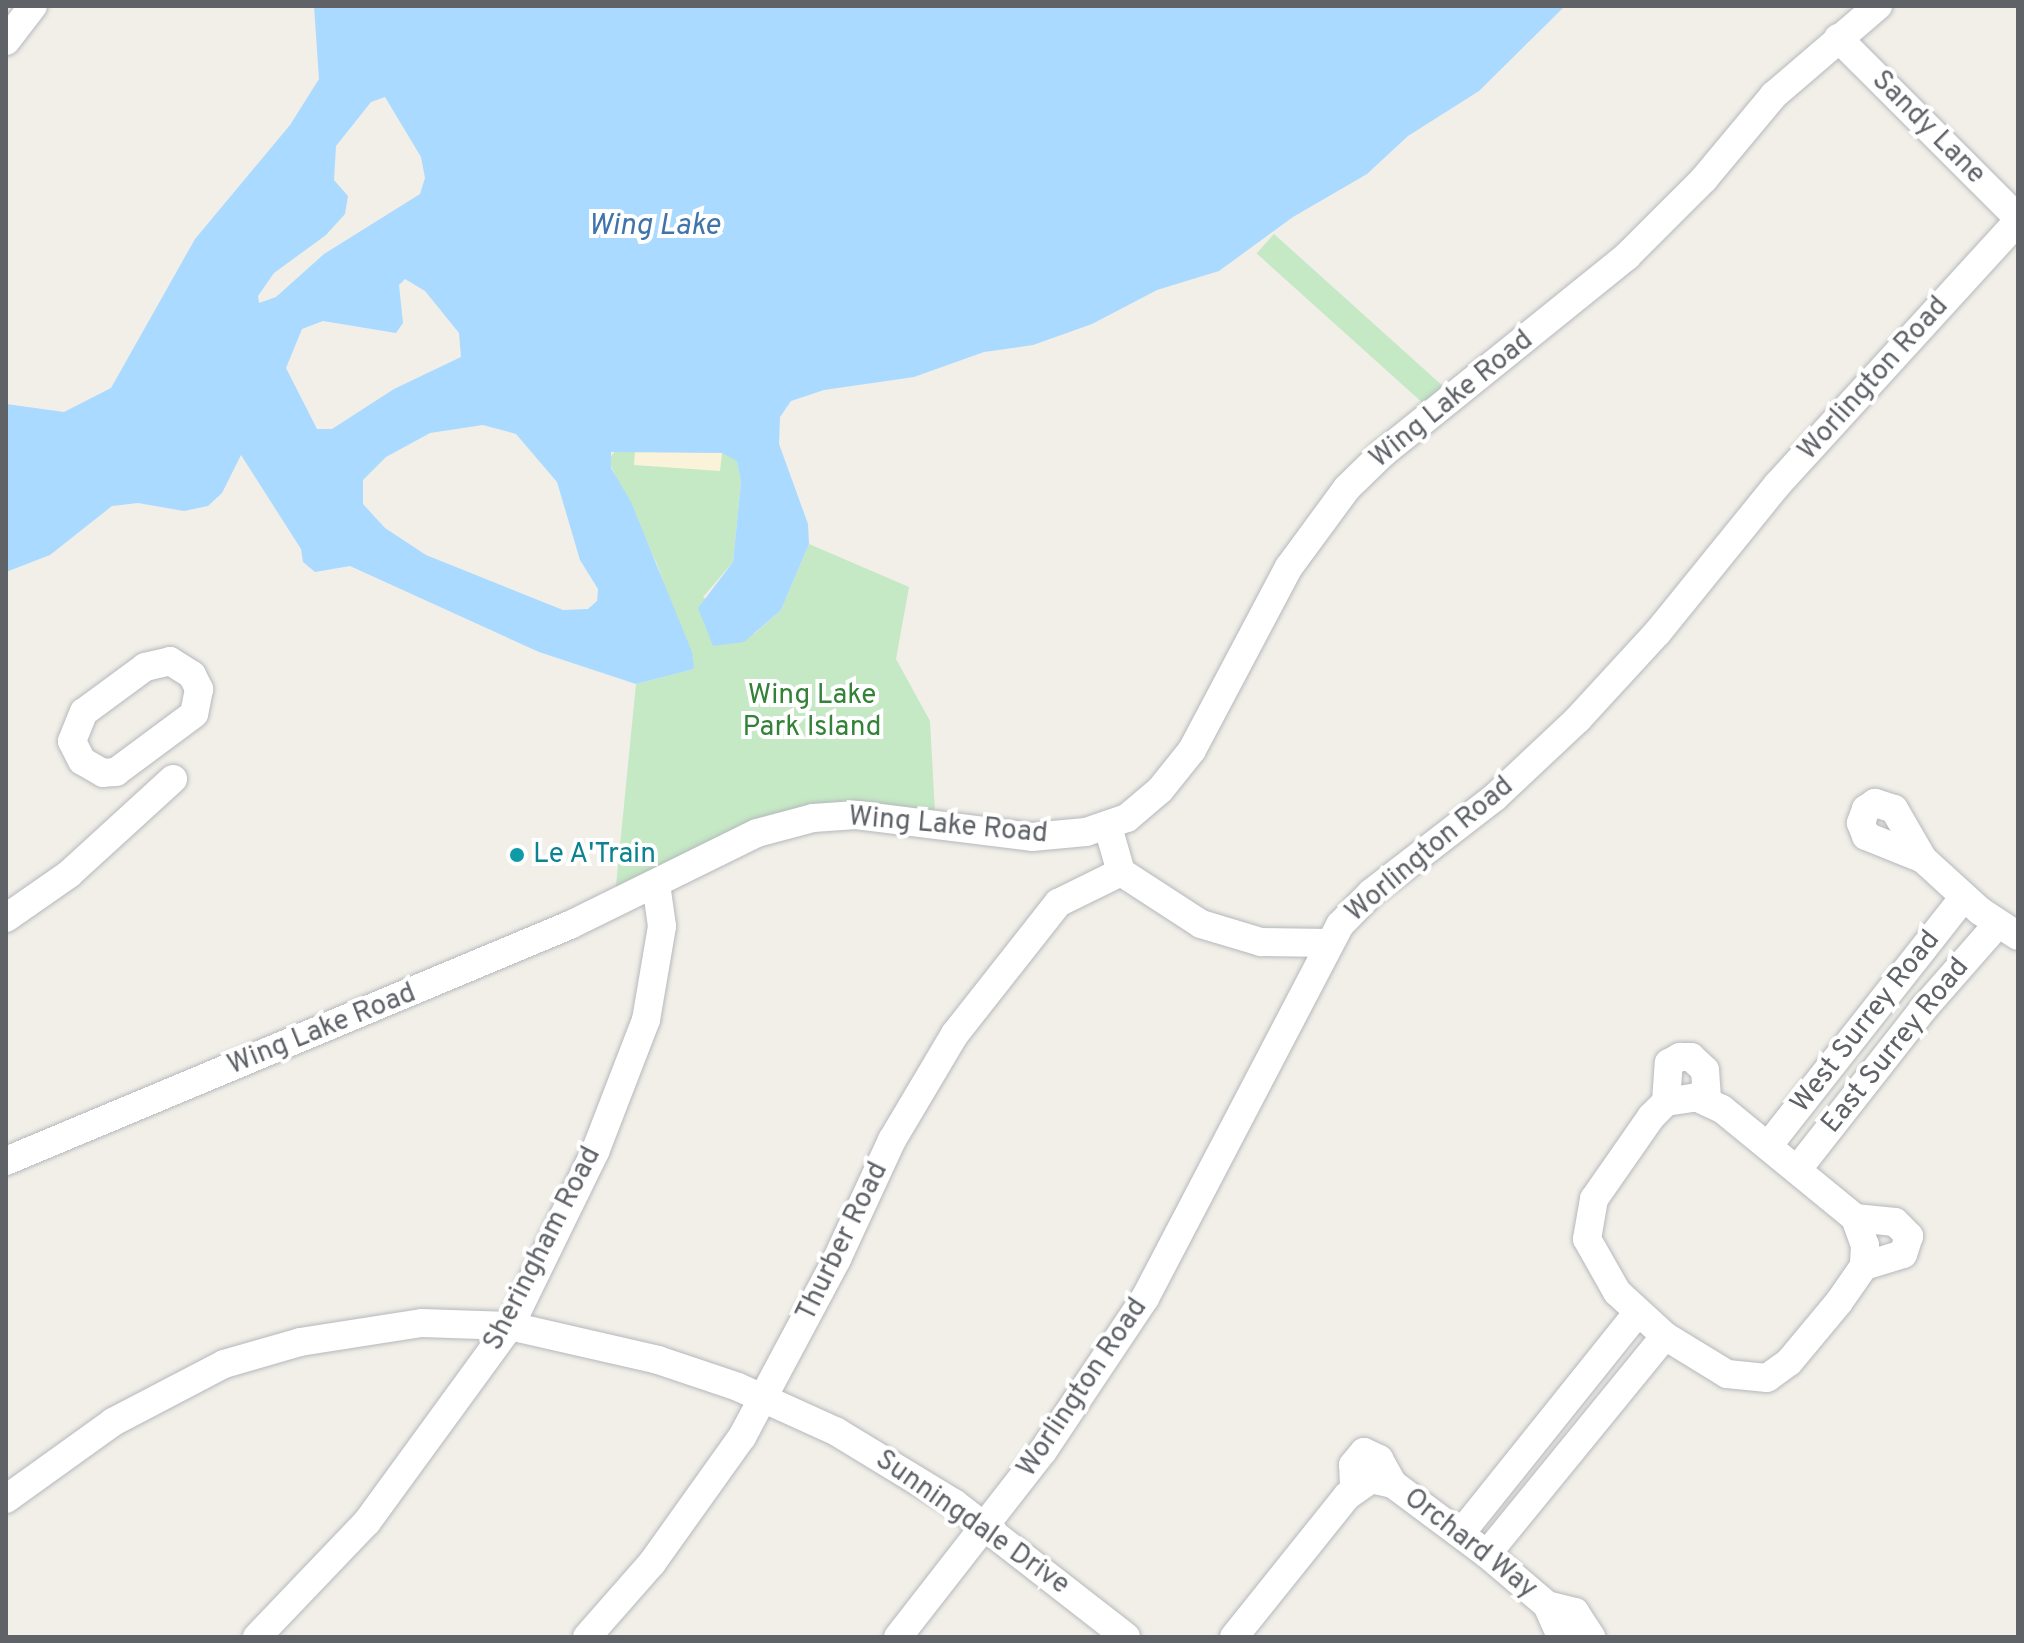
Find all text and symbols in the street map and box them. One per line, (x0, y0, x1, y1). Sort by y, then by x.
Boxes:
street label: Sandy Lane (1864, 64, 1992, 192)
water label: Wing Lake (588, 209, 720, 245)
street label: Worlington Road (1792, 290, 1956, 468)
street label: Wing Lake Road (1364, 324, 1540, 476)
park label: Wing Lake Park Island (742, 679, 882, 745)
street label: Worlington Road (1339, 770, 1521, 930)
street label: Wing Lake Road (847, 801, 1049, 851)
place label: Le A'Train (533, 838, 657, 872)
marker: Le A'Train (508, 846, 526, 864)
street label: West Surrey Road (1784, 924, 1948, 1120)
street label: East Surrey Road (1815, 952, 1977, 1140)
street label: Wing Lake Road (223, 977, 421, 1083)
street label: Sheringham Road (477, 1141, 609, 1357)
street label: Thurber Road (790, 1157, 896, 1327)
street label: Worlington Road (1011, 1292, 1155, 1484)
street label: Sunningdale Drive (868, 1443, 1076, 1603)
street label: Orchard Way (1396, 1481, 1544, 1607)

